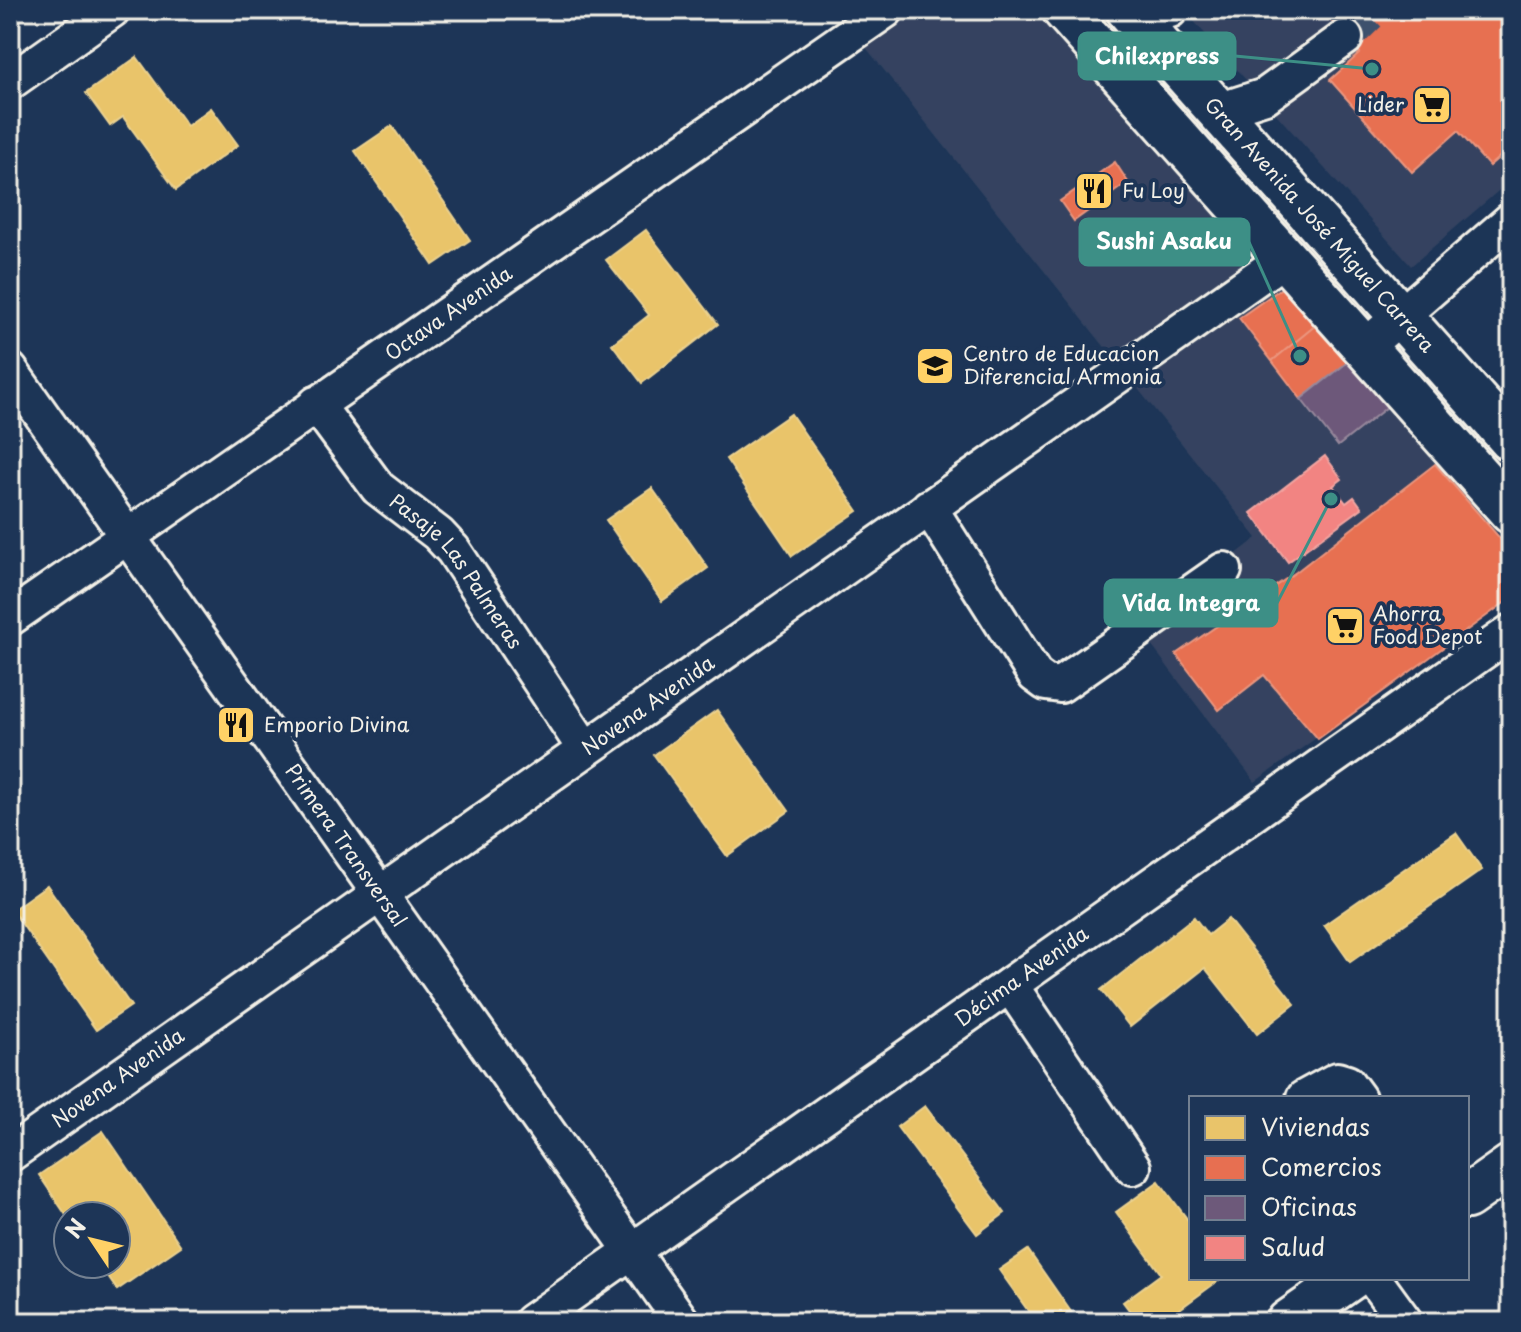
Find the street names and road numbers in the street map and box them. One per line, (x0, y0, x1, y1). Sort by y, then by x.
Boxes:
street label: Gran Avenida José Miguel Carrera (1198, 90, 1443, 359)
street label: Octava Avenida (378, 258, 518, 367)
street label: Pasaje Las Palmeras (383, 486, 531, 655)
street label: Novena Avenida (575, 647, 720, 762)
street label: Primera Transversal (278, 757, 415, 933)
street label: Décima Avenida (948, 918, 1094, 1033)
street label: Novena Avenida (45, 1020, 190, 1134)

